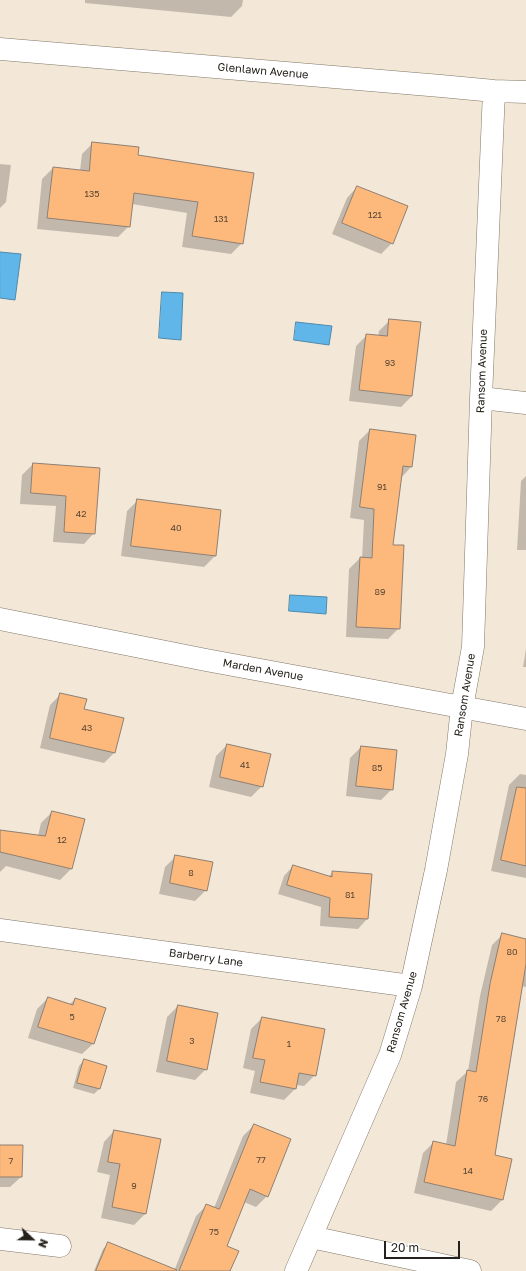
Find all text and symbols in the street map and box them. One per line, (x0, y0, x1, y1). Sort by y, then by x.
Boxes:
street label: Glenlawn Avenue (217, 60, 309, 82)
house number: 135 (85, 189, 99, 199)
house number: 121 (368, 210, 382, 220)
house number: 131 (214, 214, 228, 224)
street label: Ransom Avenue (474, 329, 490, 413)
house number: 93 (385, 358, 395, 368)
house number: 91 (377, 482, 387, 492)
house number: 42 (76, 509, 86, 519)
house number: 40 (170, 523, 182, 533)
house number: 89 (375, 587, 385, 597)
street label: Ransom Avenue (452, 652, 478, 738)
street label: Marden Avenue (222, 656, 304, 684)
house number: 43 (82, 723, 92, 733)
house number: 41 (240, 760, 250, 770)
house number: 85 (372, 763, 382, 773)
house number: 12 (57, 835, 67, 845)
house number: 8 (188, 868, 194, 878)
house number: 81 (345, 890, 355, 900)
street label: Barberry Lane (168, 946, 244, 970)
house number: 80 (506, 947, 518, 957)
street label: Ransom Avenue (384, 970, 420, 1054)
house number: 5 (69, 1012, 75, 1022)
house number: 78 (496, 1014, 506, 1024)
house number: 3 (189, 1036, 195, 1046)
house number: 1 (287, 1039, 291, 1049)
house number: 76 (478, 1094, 488, 1104)
house number: 77 (256, 1155, 266, 1165)
house number: 7 (9, 1156, 13, 1166)
house number: 14 (463, 1166, 473, 1176)
house number: 9 (131, 1181, 137, 1191)
north arrow (12, 1219, 52, 1259)
house number: 75 (209, 1227, 219, 1237)
scale bar (386, 1233, 462, 1259)
text: N (36, 1237, 51, 1250)
text: 20 m (391, 1240, 419, 1255)

